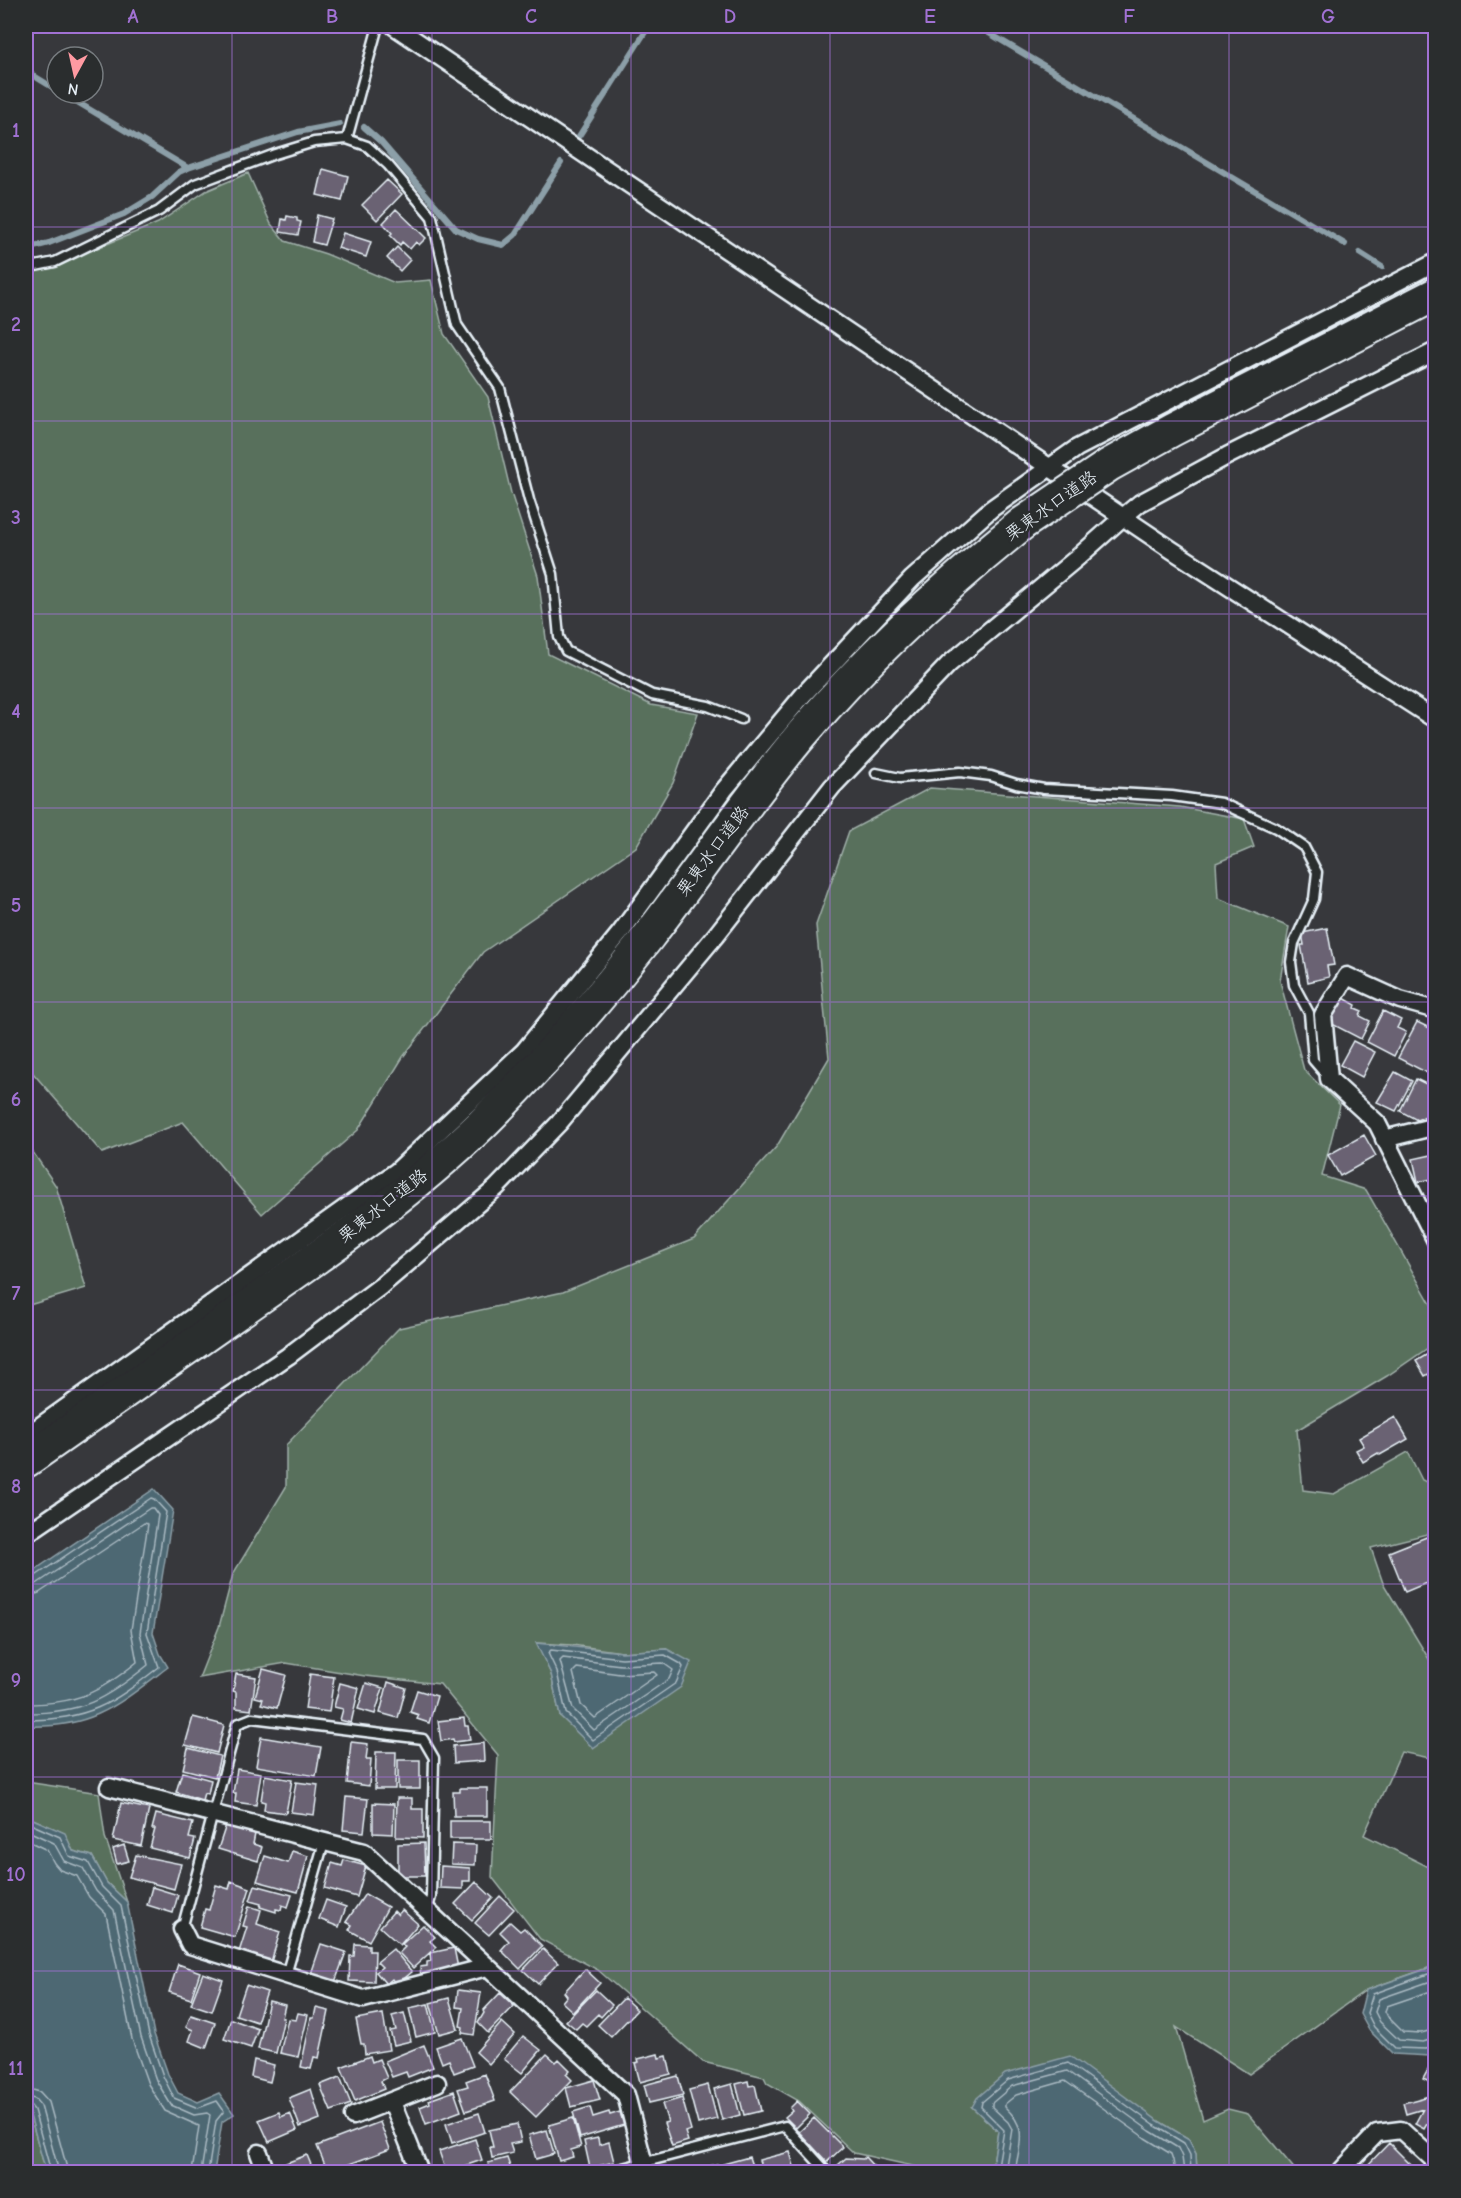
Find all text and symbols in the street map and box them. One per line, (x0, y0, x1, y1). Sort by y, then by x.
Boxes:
text: A (127, 5, 139, 28)
text: B (326, 5, 338, 28)
text: C (525, 5, 537, 28)
text: D (724, 5, 736, 28)
text: E (924, 5, 936, 28)
text: F (1123, 5, 1135, 28)
text: G (1321, 5, 1335, 28)
north arrow (45, 45, 105, 105)
text: N (67, 79, 79, 99)
text: 1 (12, 119, 20, 142)
text: 2 (11, 313, 21, 336)
street label: 栗東水口道路 (1001, 466, 1101, 546)
text: 3 (11, 506, 21, 529)
text: 4 (11, 700, 21, 723)
street label: 栗東水口道路 (672, 802, 754, 900)
text: 5 (11, 894, 21, 917)
text: 6 (11, 1088, 21, 1111)
street label: 栗東水口道路 (334, 1164, 432, 1248)
text: 7 (12, 1282, 21, 1305)
text: 8 (11, 1475, 21, 1498)
text: 9 (11, 1669, 21, 1692)
text: 10 (6, 1863, 26, 1886)
text: 11 (8, 2057, 24, 2080)

